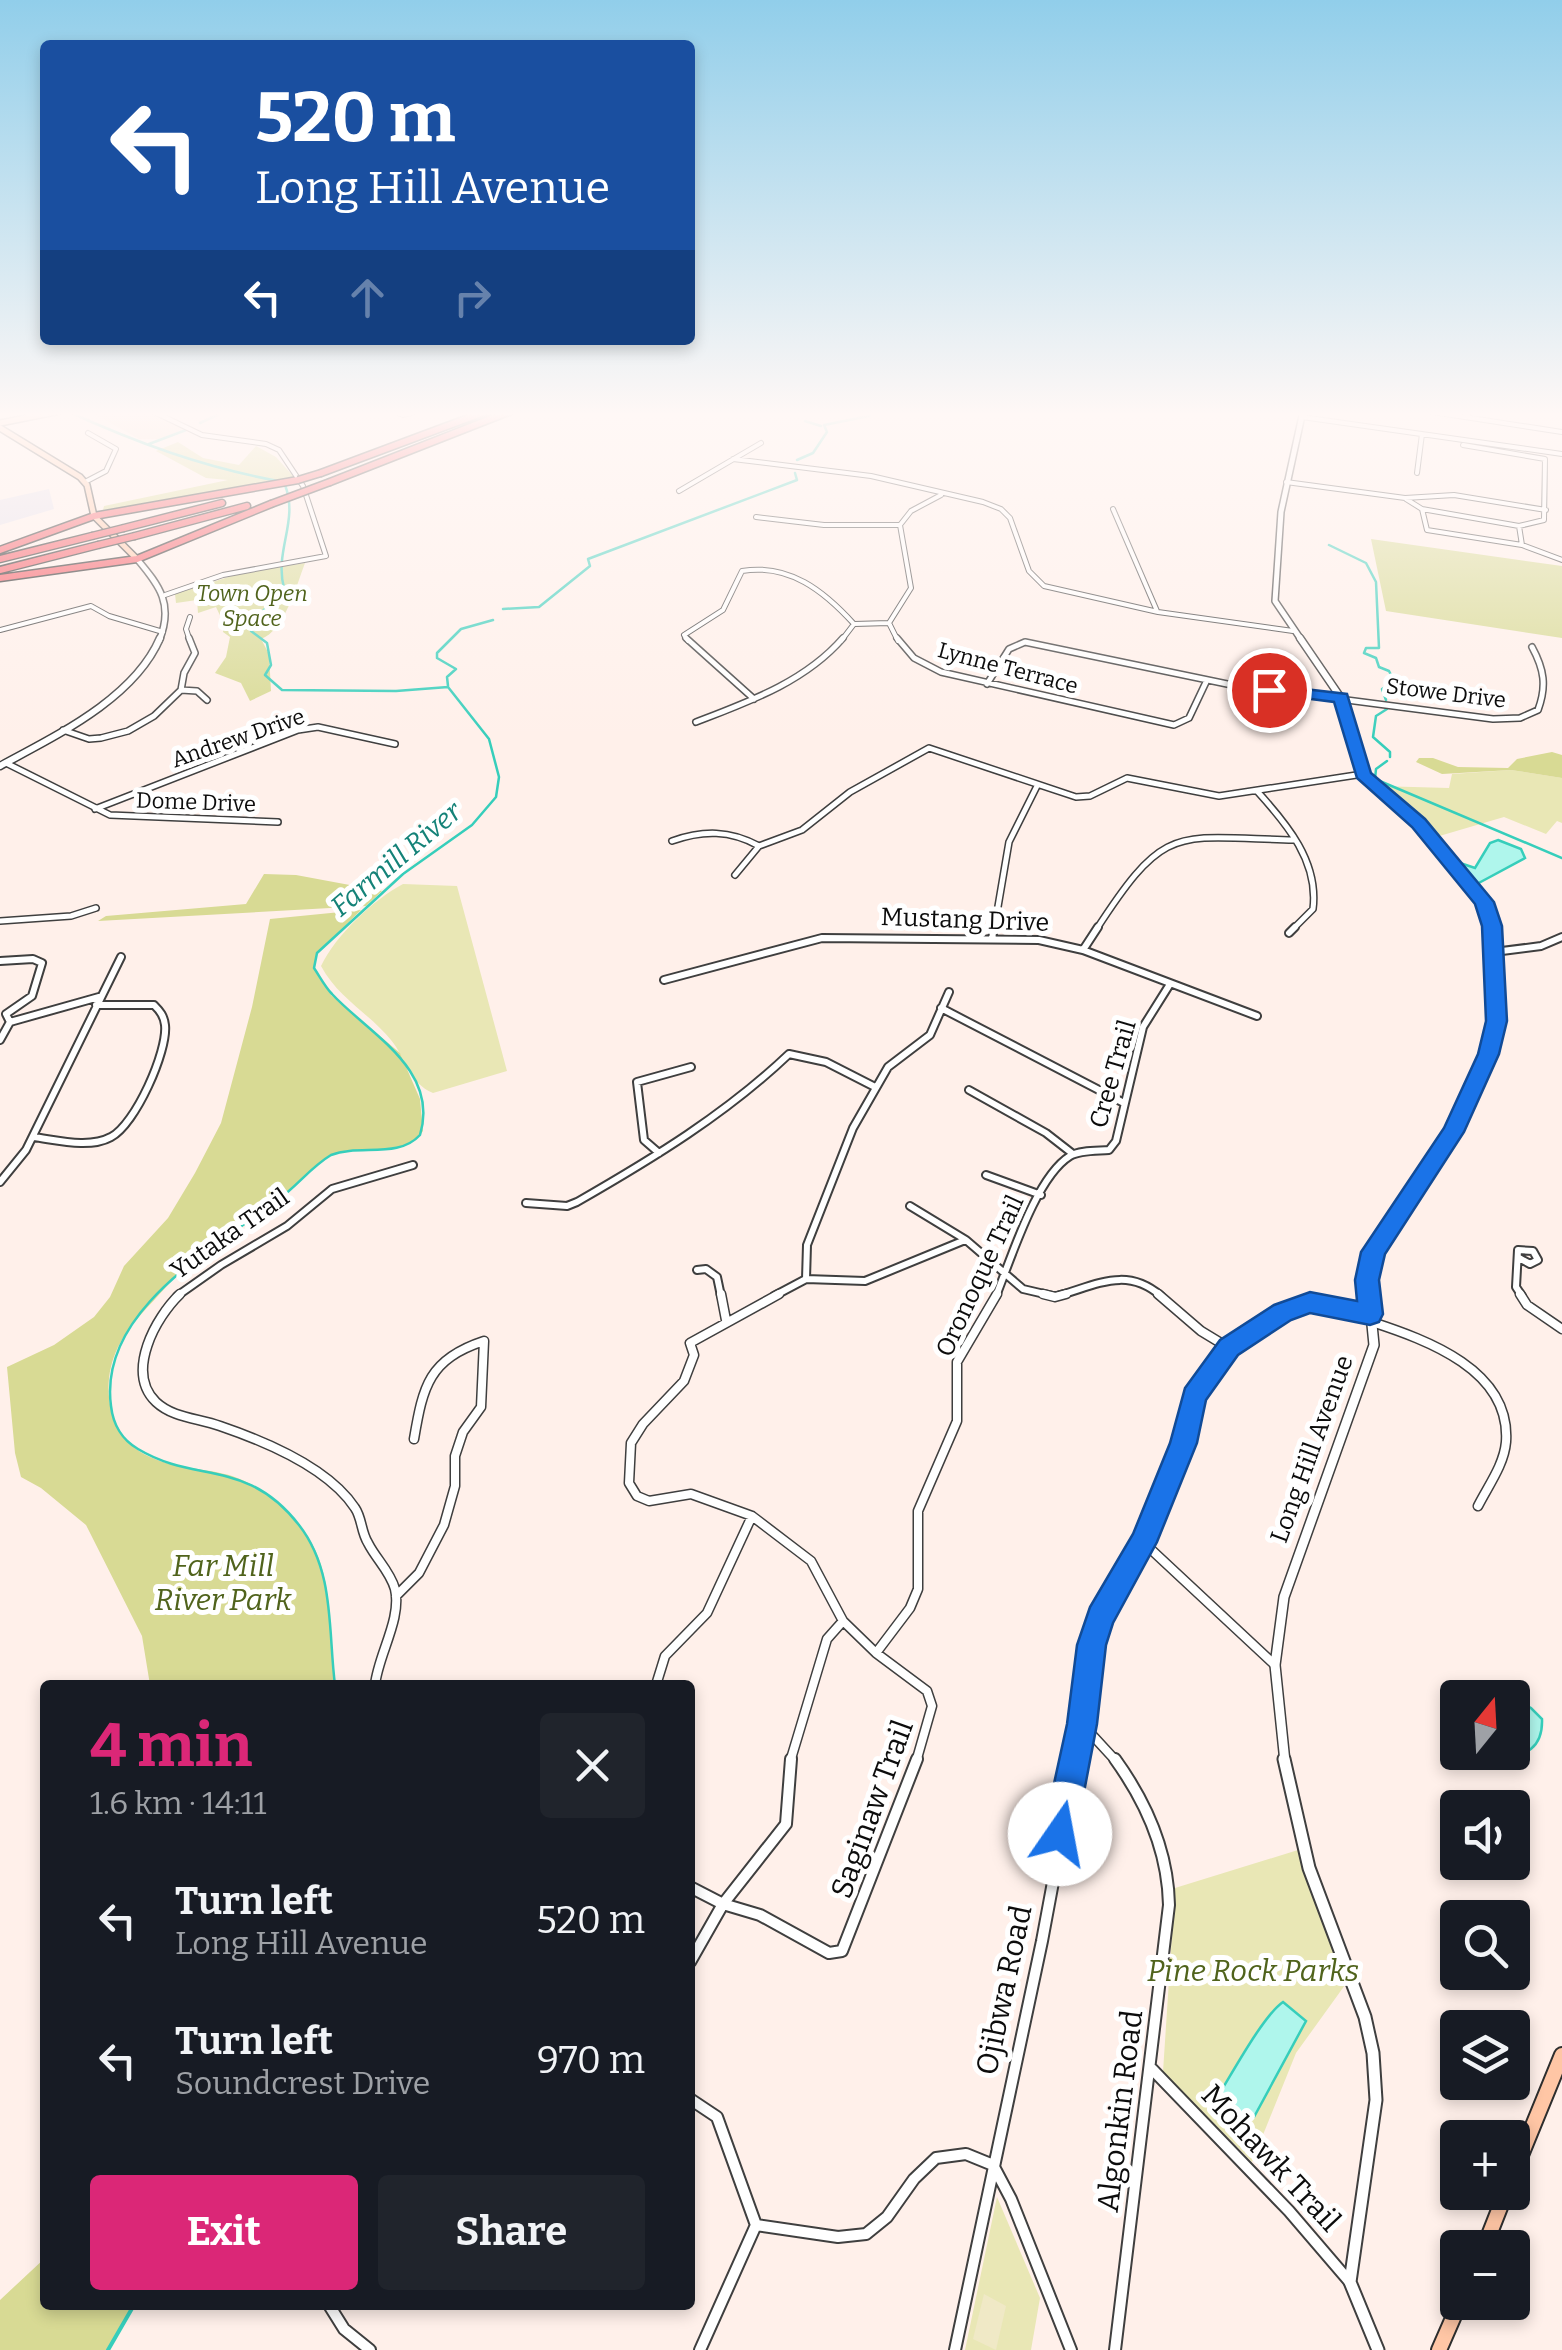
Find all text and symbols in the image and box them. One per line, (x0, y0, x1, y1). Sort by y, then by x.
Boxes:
text: 520 m (255, 76, 456, 160)
icon: left (90, 80, 220, 210)
text: Long Hill Avenue (255, 161, 610, 215)
icon: left (235, 270, 290, 325)
icon: ahead (340, 270, 395, 325)
icon: right (445, 270, 500, 325)
park label: Town Open Space (196, 580, 308, 632)
street label: Lynne Terrace (935, 636, 1081, 700)
pin (1227, 648, 1312, 733)
icon: arrive (1242, 663, 1297, 718)
street label: Stowe Drive (1384, 672, 1508, 714)
street label: Andrew Drive (168, 703, 308, 773)
street label: Dome Drive (136, 786, 256, 818)
water label: Farmill River (324, 794, 469, 923)
street label: Mustang Drive (880, 902, 1050, 938)
street label: Cree Trail (1083, 1017, 1143, 1131)
street label: Yutaka Trail (165, 1182, 295, 1286)
street label: Oronoque Trail (930, 1191, 1030, 1361)
street label: Long Hill Avenue (1264, 1351, 1360, 1547)
park label: Far Mill River Park (154, 1548, 292, 1618)
north arrow (1440, 1680, 1530, 1770)
map controls (1440, 1680, 1530, 2320)
text: 4 min (90, 1710, 252, 1782)
button: close (540, 1713, 645, 1818)
street label: Saginaw Trail (823, 1715, 921, 1903)
position arrow (1008, 1782, 1112, 1886)
text: 1.6 km · 14:11 (90, 1784, 266, 1822)
button: sound (1440, 1790, 1530, 1880)
text: Turn left (175, 1878, 333, 1924)
icon: left (90, 1893, 145, 1948)
text: 520 m (536, 1897, 645, 1943)
button: search (1440, 1900, 1530, 1990)
street label: Ojibwa Road (968, 1902, 1040, 2078)
text: Long Hill Avenue (175, 1924, 428, 1962)
park label: Pine Rock Parks (1147, 1953, 1359, 1989)
street label: Algonkin Road (1090, 2008, 1150, 2214)
button: layers (1440, 2010, 1530, 2100)
text: Turn left (175, 2018, 333, 2064)
icon: left (90, 2033, 145, 2088)
text: 970 m (537, 2037, 645, 2083)
text: Soundcrest Drive (175, 2064, 430, 2102)
street label: Mohawk Trail (1194, 2077, 1348, 2239)
button: + (1440, 2120, 1530, 2210)
button: Exit (90, 2175, 358, 2290)
button: Share (378, 2175, 645, 2290)
button: − (1440, 2230, 1530, 2320)

